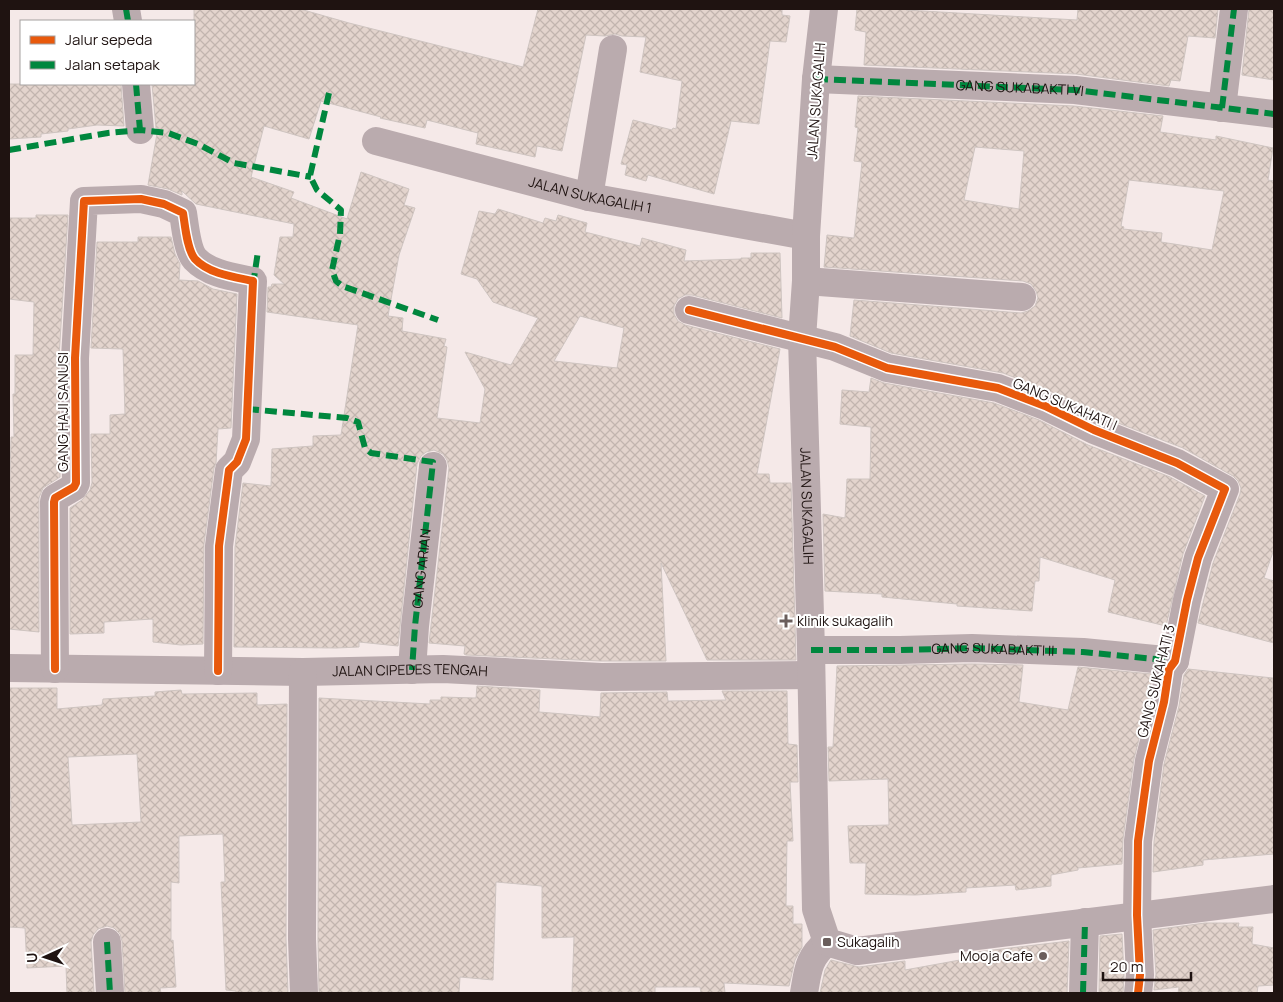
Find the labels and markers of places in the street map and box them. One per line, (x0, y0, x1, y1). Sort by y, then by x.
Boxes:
place label: klinik sukagalih (797, 611, 893, 630)
marker: klinik sukagalih (779, 614, 793, 628)
place label: Sukagalih (837, 932, 900, 951)
marker: Sukagalih (821, 936, 833, 948)
place label: Mooja Cafe (960, 946, 1033, 965)
marker: Mooja Cafe (1037, 950, 1049, 962)

